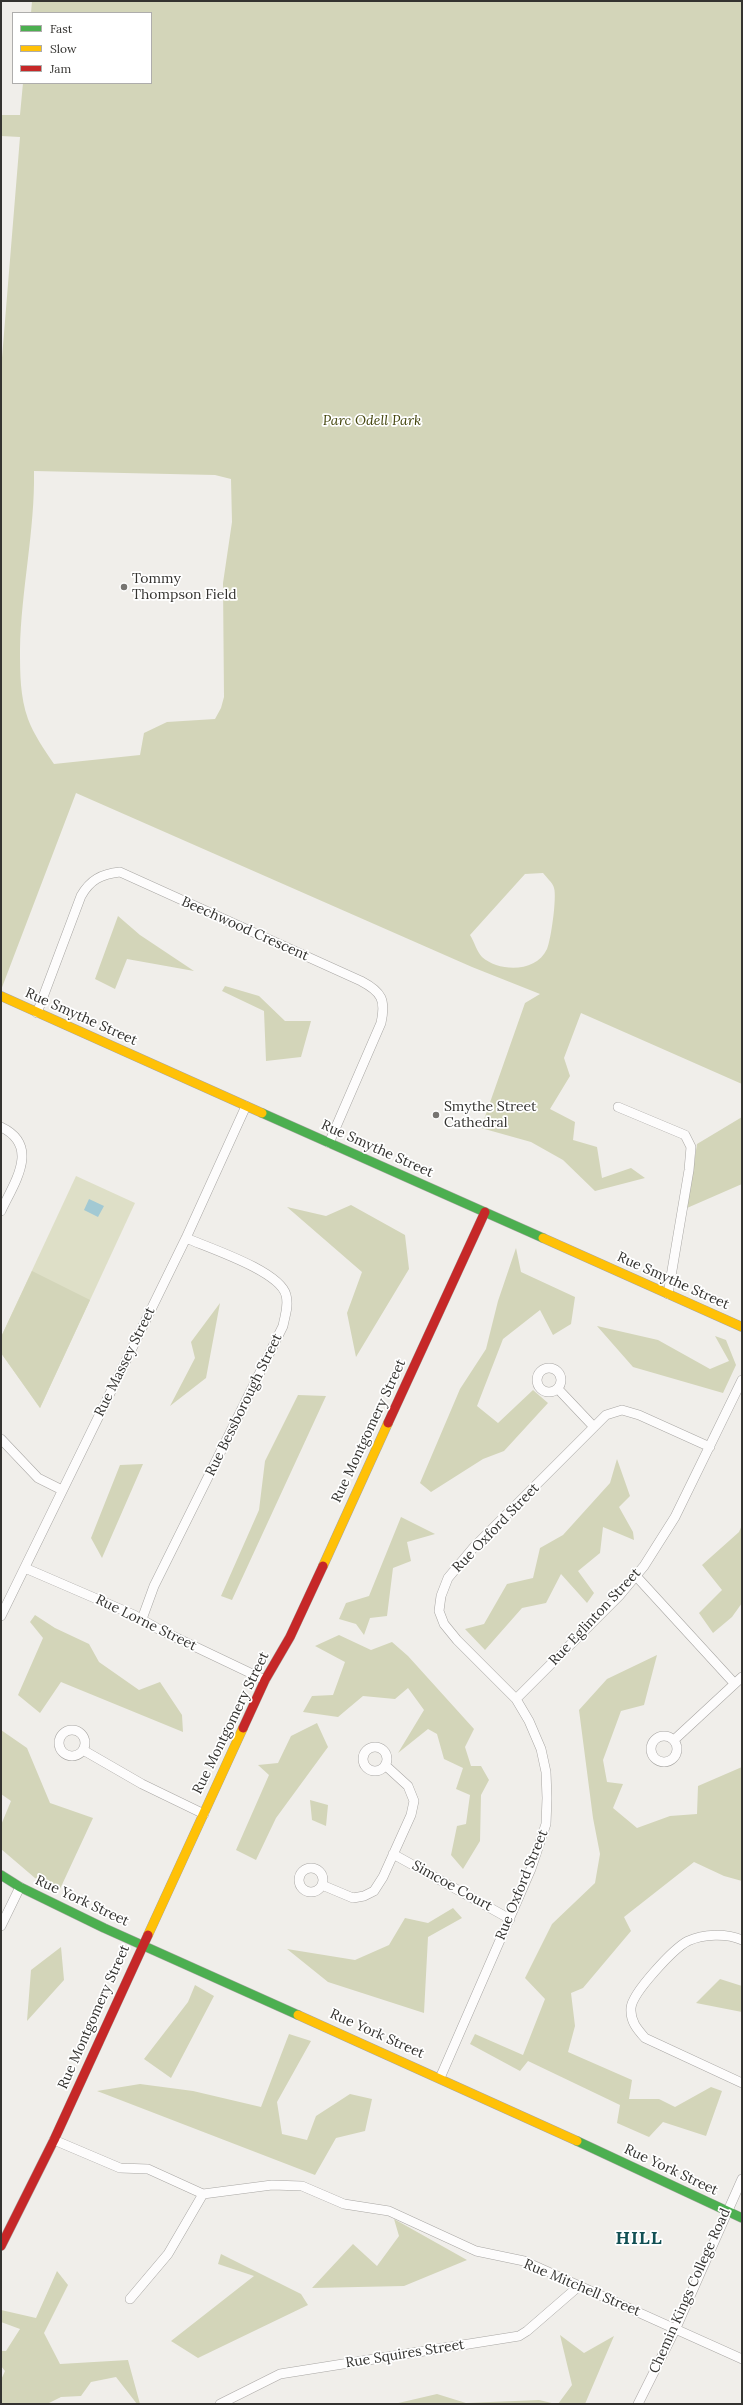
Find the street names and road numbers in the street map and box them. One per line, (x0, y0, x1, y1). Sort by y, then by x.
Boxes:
street label: Beechwood Crescent (179, 893, 311, 965)
street label: Rue Smythe Street (22, 985, 140, 1049)
street label: Rue Smythe Street (318, 1117, 436, 1181)
street label: Rue Smythe Street (614, 1249, 732, 1313)
street label: Rue Massey Street (91, 1305, 159, 1419)
street label: Rue Bessborough Street (202, 1331, 286, 1479)
street label: Rue Montgomery Street (328, 1357, 410, 1505)
street label: Rue Oxford Street (449, 1480, 543, 1576)
street label: Rue Eglinton Street (546, 1565, 644, 1669)
street label: Rue Lorne Street (93, 1591, 199, 1655)
street label: Rue Montgomery Street (189, 1649, 273, 1797)
street label: Rue Oxford Street (492, 1827, 552, 1943)
street label: Simcoe Court (409, 1857, 495, 1915)
street label: Rue York Street (32, 1872, 132, 1930)
street label: Rue Montgomery Street (55, 1942, 133, 2092)
street label: Rue York Street (327, 2006, 427, 2062)
street label: Rue York Street (621, 2141, 721, 2199)
street label: Chemin Kings College Road (646, 2206, 734, 2376)
street label: Rue Mitchell Street (521, 2256, 643, 2320)
street label: Rue Squires Street (344, 2336, 466, 2372)

